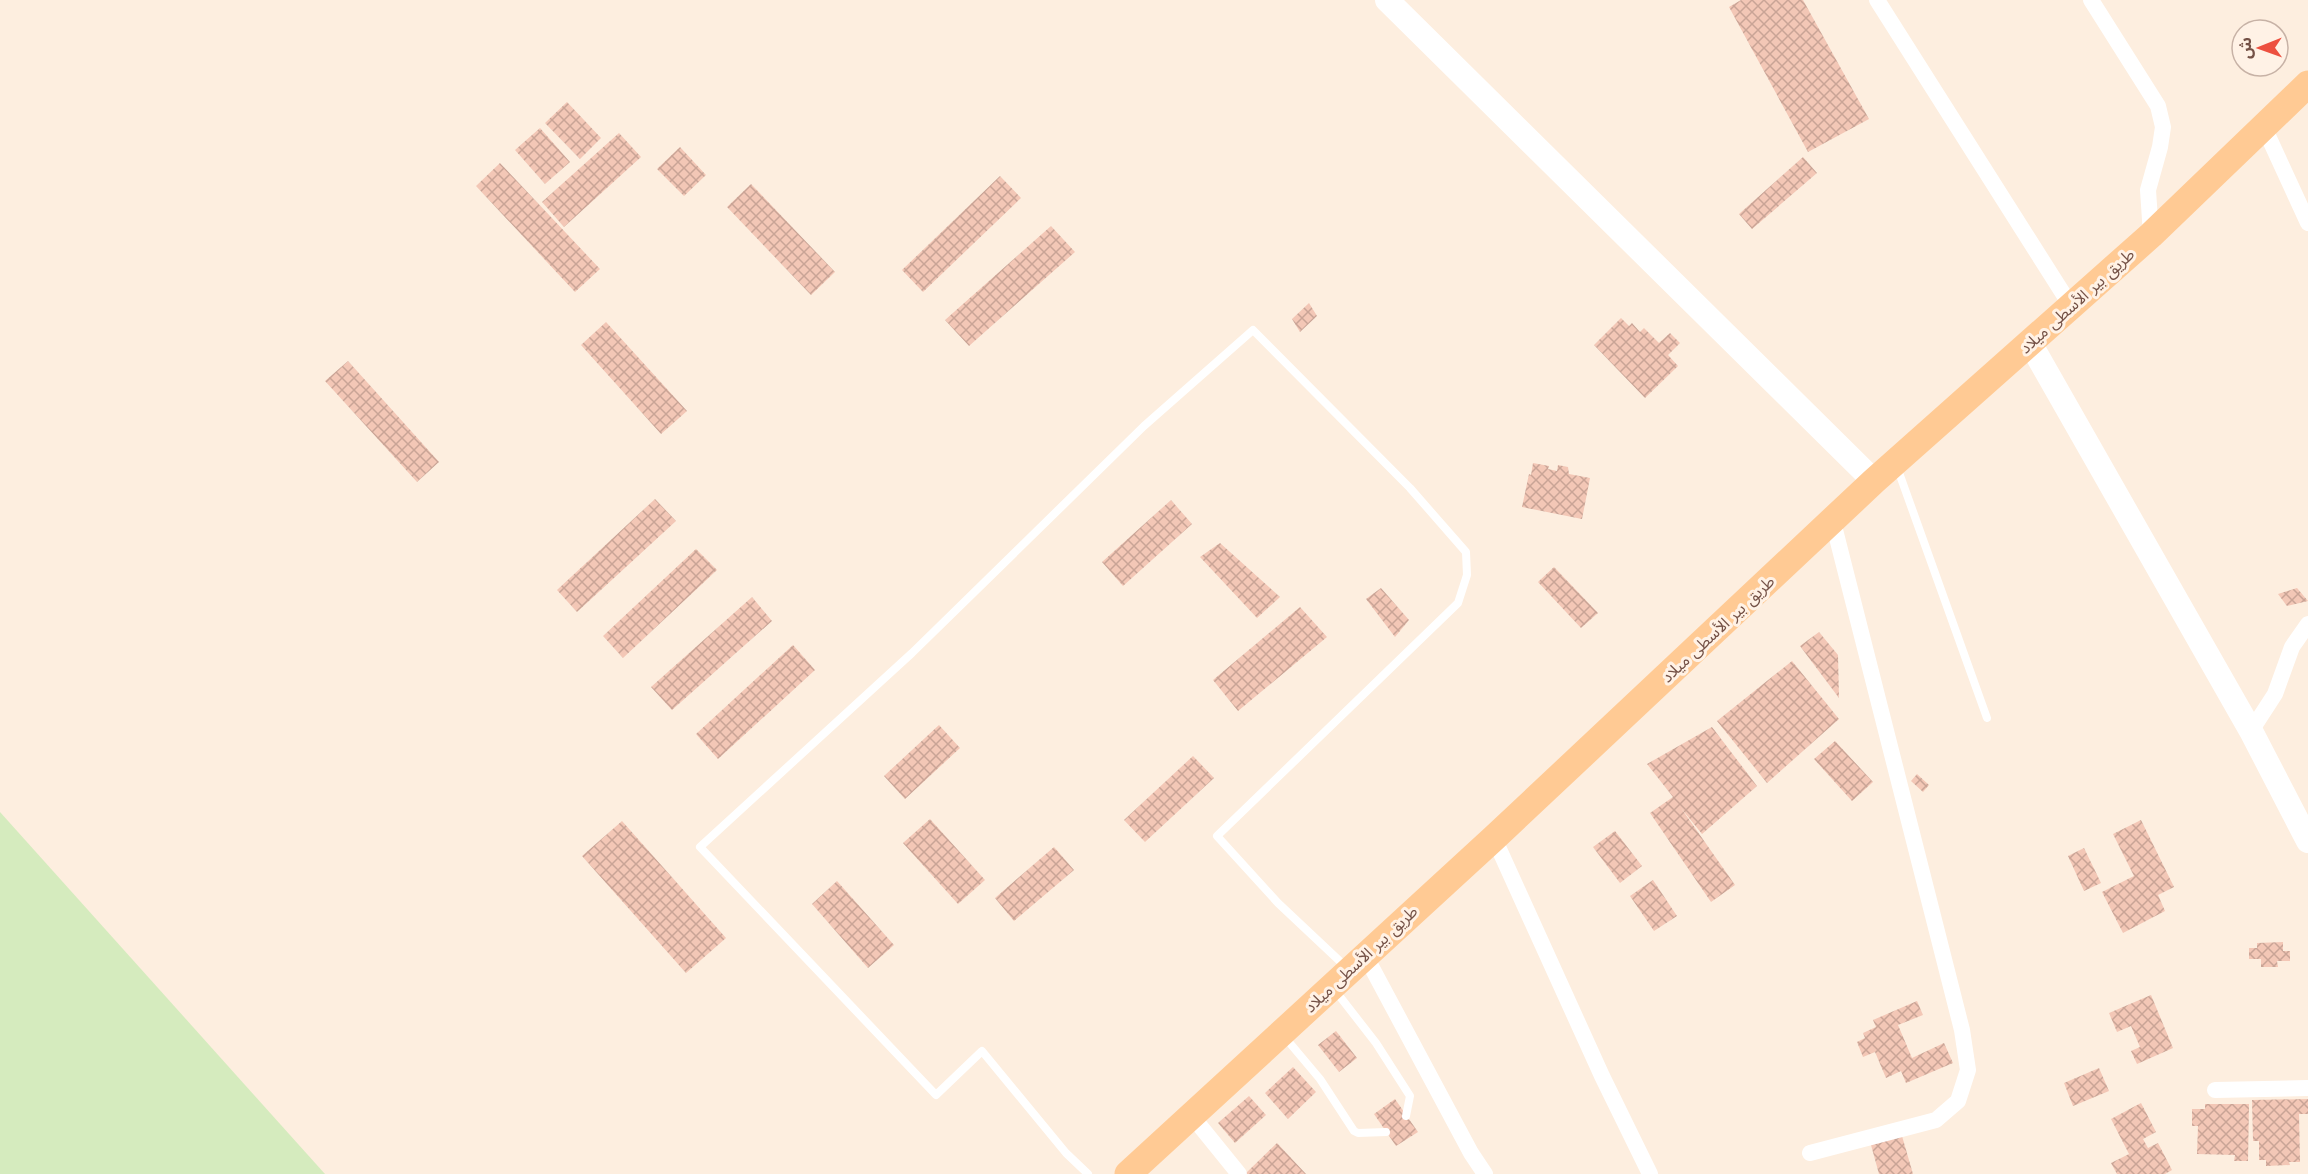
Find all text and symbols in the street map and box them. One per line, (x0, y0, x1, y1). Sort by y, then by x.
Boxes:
north arrow (2230, 18, 2290, 78)
text: ش (2236, 37, 2255, 59)
street label: طريق بير الأسطى ميلاد (2016, 244, 2139, 358)
street label: طريق بير الأسطى ميلاد (1657, 572, 1779, 687)
street label: طريق بير الأسطى ميلاد (1300, 902, 1422, 1017)

